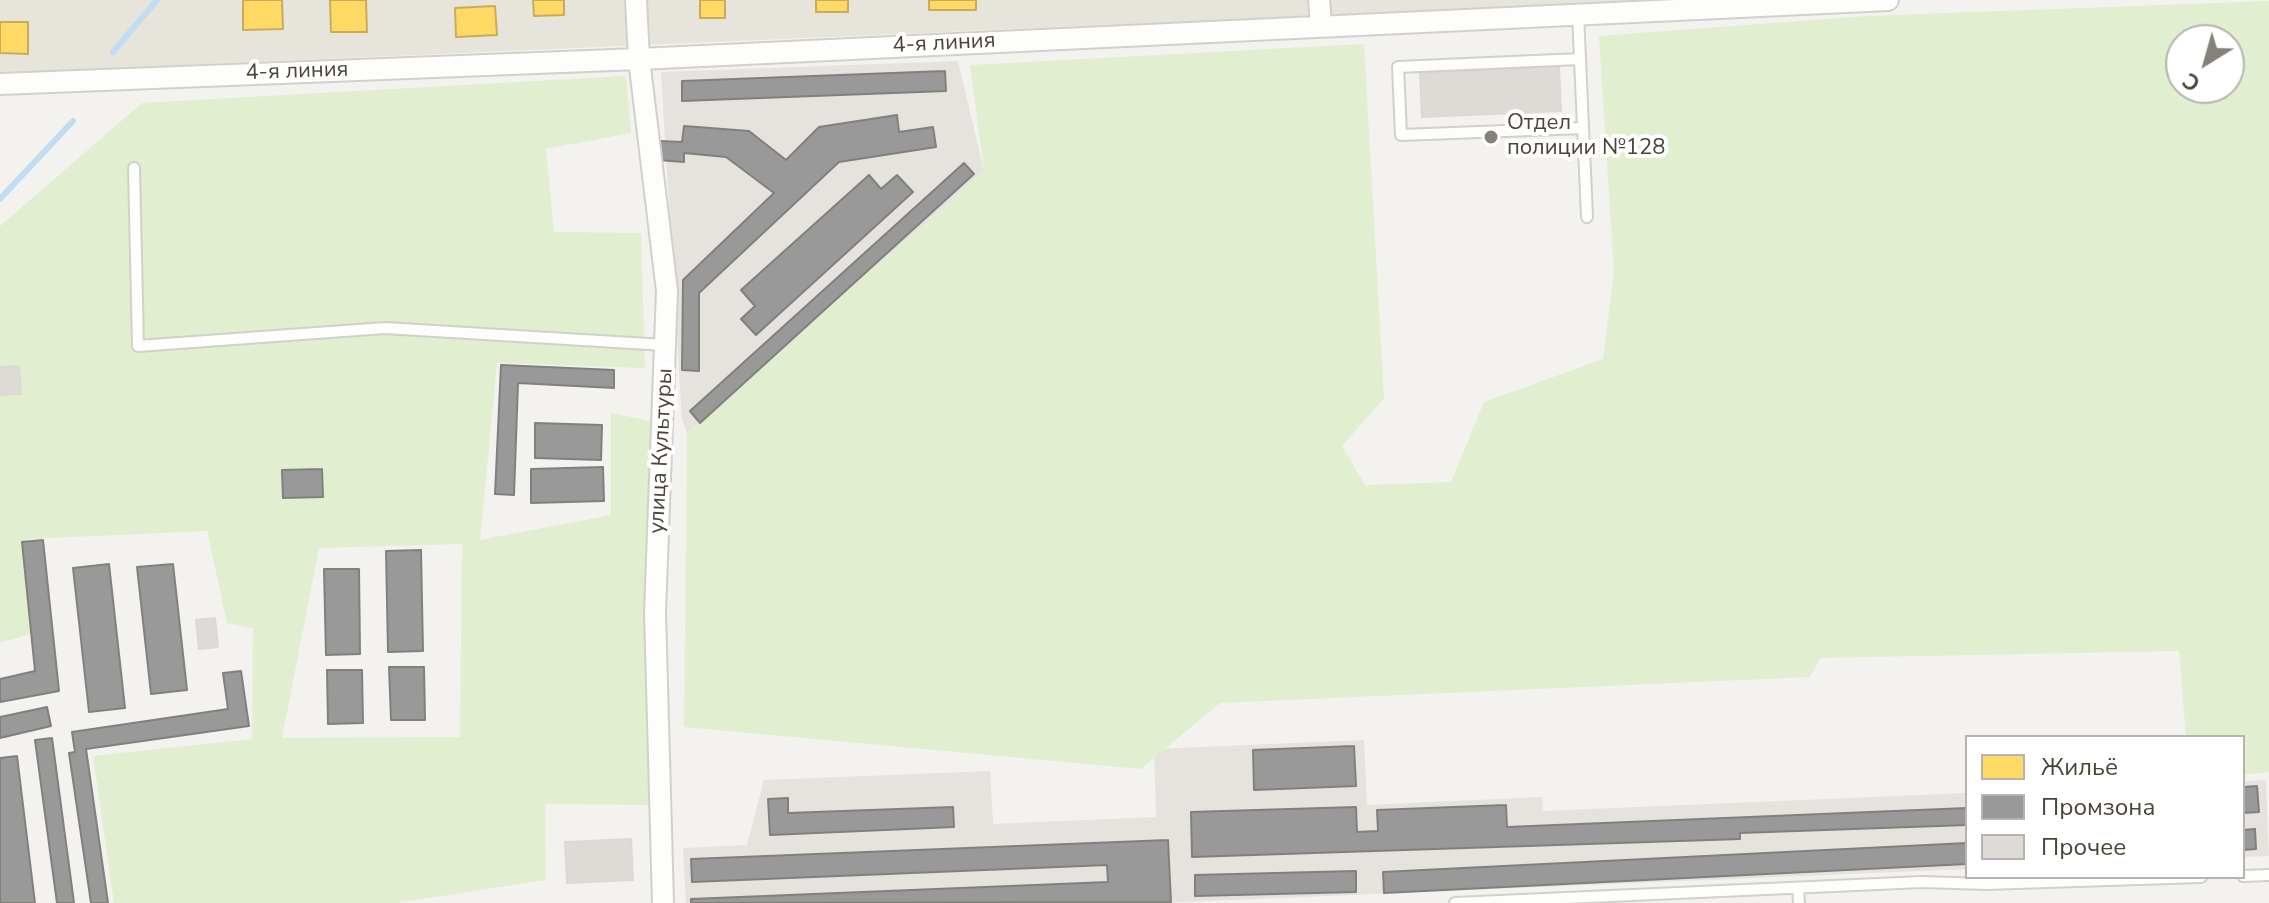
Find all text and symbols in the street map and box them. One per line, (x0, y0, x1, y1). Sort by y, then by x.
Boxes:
north arrow (2165, 24, 2245, 104)
street label: 4-я линия (892, 28, 996, 60)
street label: 4-я линия (245, 57, 349, 87)
text: С (2177, 65, 2207, 98)
place label: Отдел полиции №128 (1507, 111, 1665, 162)
marker: Отдел полиции №128 (1482, 128, 1500, 146)
street label: улица Культуры (644, 368, 680, 534)
legend (1965, 735, 2245, 879)
text: Жильё (2041, 751, 2118, 783)
text: Промзона (2041, 791, 2155, 823)
text: Прочее (2041, 831, 2126, 863)

